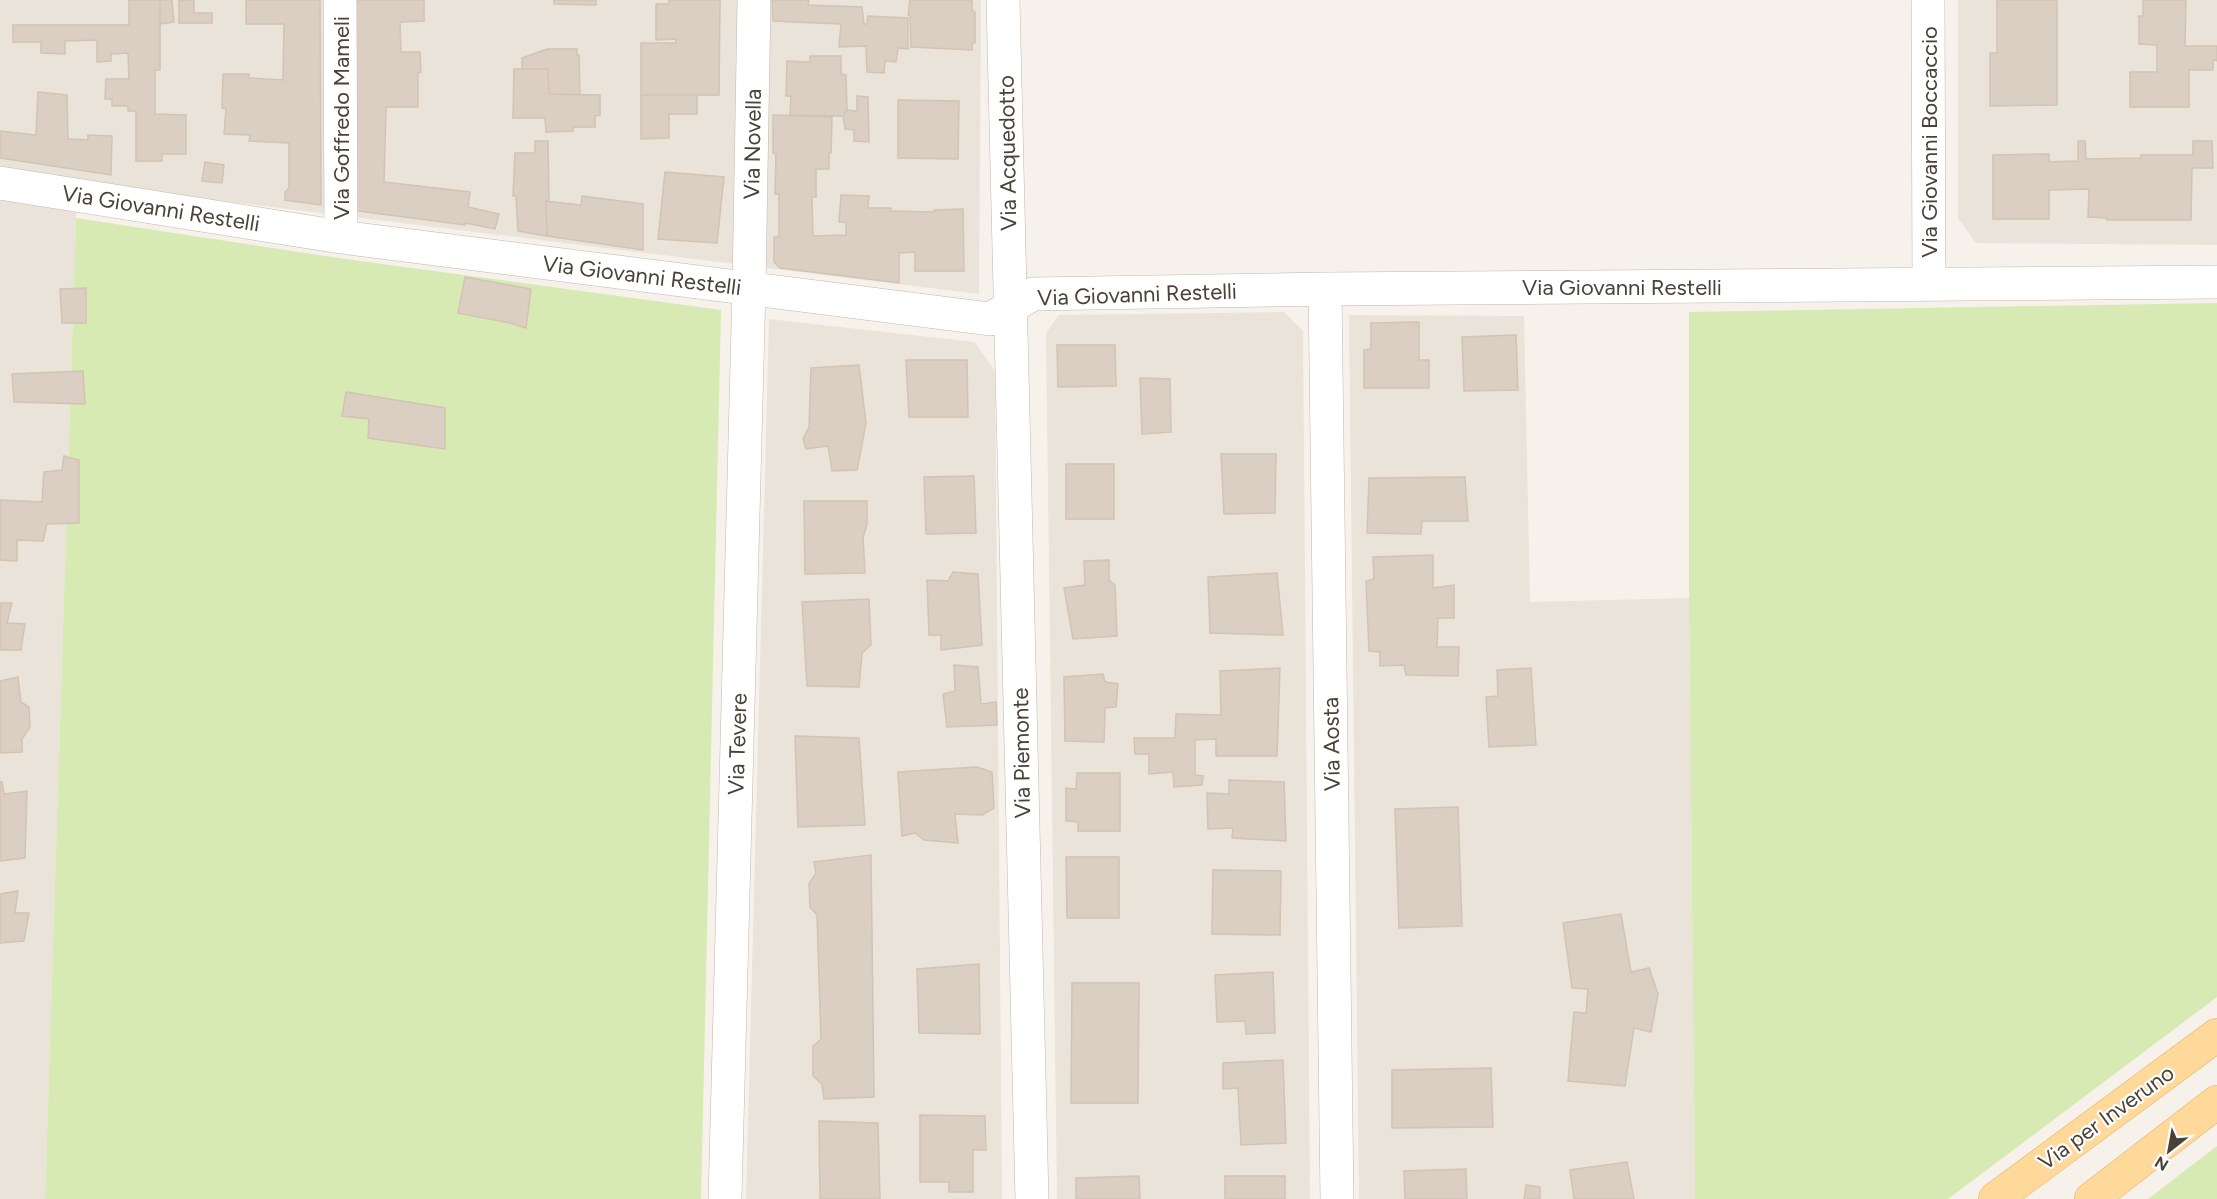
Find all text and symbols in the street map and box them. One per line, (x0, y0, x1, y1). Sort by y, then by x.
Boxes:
street label: Via Goffredo Mameli (328, 16, 355, 220)
street label: Via Giovanni Boccaccio (1916, 26, 1943, 258)
street label: Via Acquedotto (993, 75, 1022, 231)
street label: Via Novella (738, 88, 767, 200)
street label: Via Giovanni Restelli (60, 180, 262, 237)
street label: Via Giovanni Restelli (541, 250, 743, 301)
street label: Via Giovanni Restelli (1522, 274, 1722, 301)
street label: Via Giovanni Restelli (1037, 278, 1237, 311)
street label: Via Piemonte (1007, 687, 1036, 819)
street label: Via Tevere (722, 692, 753, 796)
street label: Via Aosta (1317, 697, 1346, 791)
street label: Via per Inveruno (2033, 1059, 2179, 1176)
north arrow (2139, 1121, 2199, 1181)
text: N (2151, 1152, 2172, 1175)

